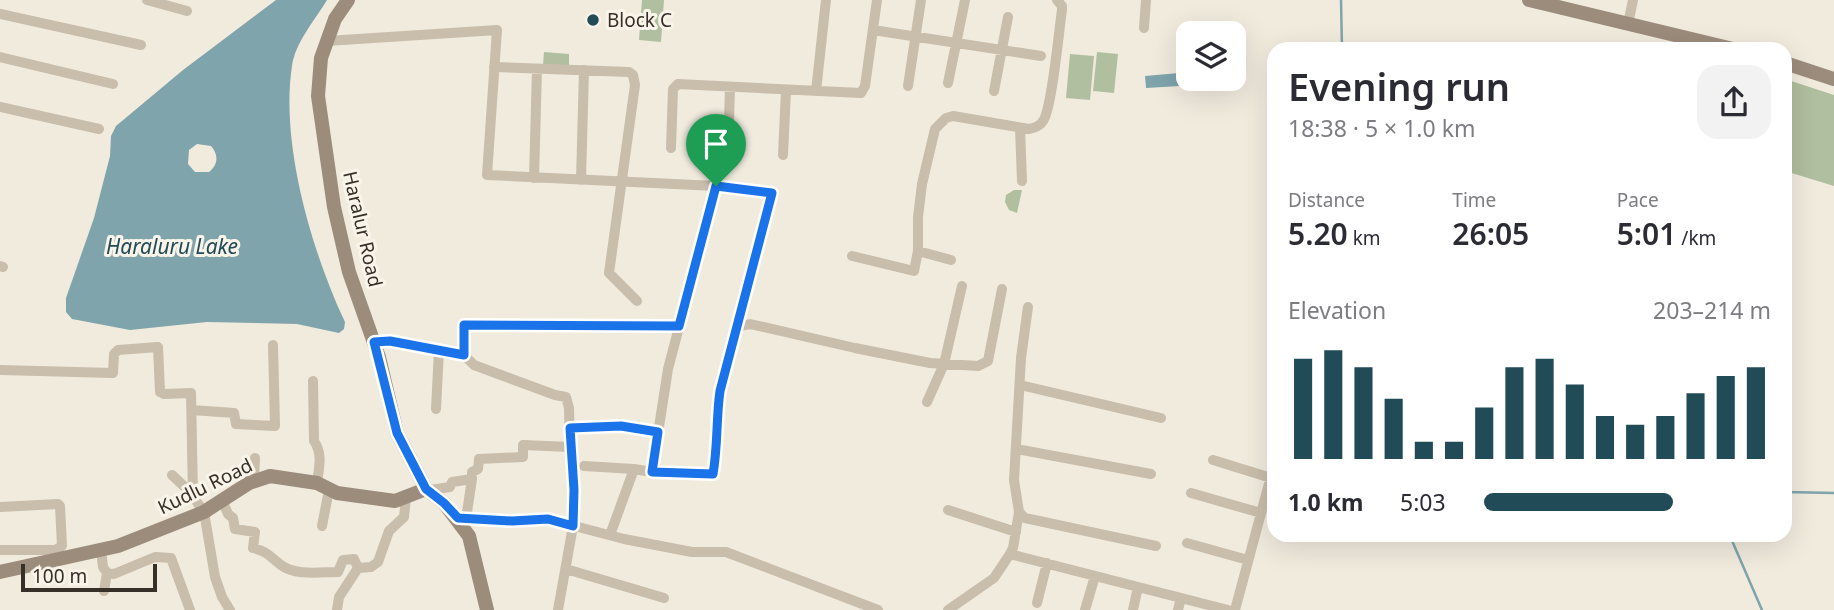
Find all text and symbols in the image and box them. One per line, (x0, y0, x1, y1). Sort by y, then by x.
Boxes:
place label: Block C (607, 7, 672, 33)
marker: Block C (585, 12, 601, 28)
map controls (1176, 21, 1246, 91)
button: layers (1176, 21, 1246, 91)
text: Evening run (1288, 60, 1510, 112)
button: share (1697, 65, 1771, 139)
text: 18:38 · 5 × 1.0 km (1288, 112, 1475, 144)
pin (686, 114, 746, 186)
icon: arrive (697, 125, 735, 163)
street label: Haralur Road (337, 169, 389, 289)
text: Distance (1288, 187, 1365, 213)
text: Time (1452, 187, 1496, 213)
text: Pace (1617, 187, 1659, 213)
text: 5.20 (1288, 213, 1348, 254)
text: 26:05 (1452, 213, 1529, 254)
text: 5:01 (1617, 213, 1676, 254)
text: km (1348, 225, 1381, 251)
text: /km (1676, 225, 1716, 251)
water label: Haraluru Lake (106, 232, 238, 260)
text: Elevation (1288, 294, 1386, 326)
text: 203–214 m (1653, 294, 1771, 326)
street label: Kudlu Road (153, 452, 257, 520)
text: 1.0 km (1288, 486, 1363, 518)
text: 5:03 (1400, 486, 1446, 518)
scale bar (21, 561, 158, 593)
text: 100 m (32, 563, 87, 589)

